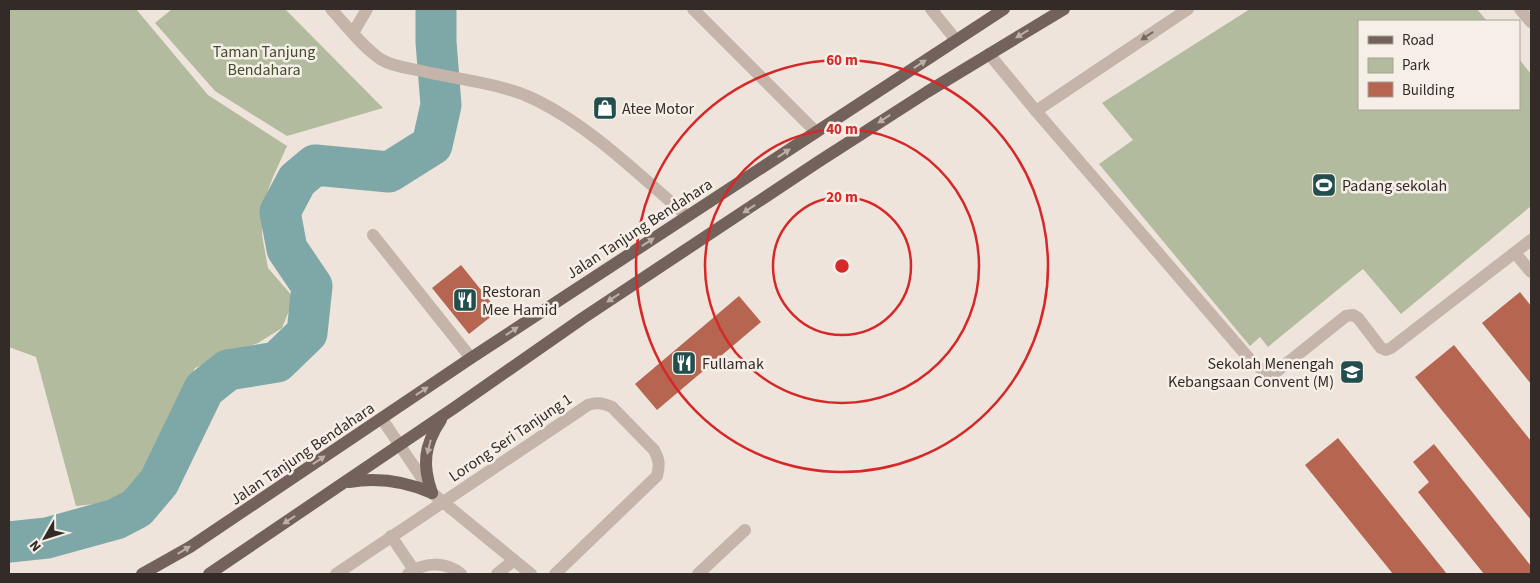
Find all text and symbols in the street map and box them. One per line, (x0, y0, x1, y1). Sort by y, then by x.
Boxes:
legend (1358, 20, 1520, 110)
one-way arrow (1016, 29, 1029, 38)
text: Road (1402, 30, 1434, 51)
one-way arrow (1140, 31, 1154, 41)
park label: Taman Tanjung Bendahara (213, 41, 315, 81)
text: 60 m (826, 50, 858, 71)
text: Park (1402, 55, 1431, 76)
one-way arrow (913, 59, 926, 69)
text: Building (1402, 80, 1455, 101)
shop icon: Atee Motor (592, 95, 618, 121)
place label: Atee Motor (622, 98, 695, 120)
one-way arrow (877, 115, 891, 124)
text: 40 m (826, 119, 858, 140)
one-way arrow (777, 148, 790, 158)
sports icon: Padang sekolah (1311, 172, 1337, 198)
street label: Jalan Tanjung Bendahara (562, 173, 717, 284)
place label: Padang sekolah (1342, 175, 1447, 197)
text: 20 m (826, 187, 858, 208)
one-way arrow (742, 204, 755, 214)
one-way arrow (641, 237, 654, 247)
centre of rings (833, 257, 851, 275)
place label: Restoran Mee Hamid (482, 281, 557, 321)
restaurant icon: Restoran Mee Hamid (452, 287, 478, 313)
one-way arrow (606, 294, 620, 303)
one-way arrow (505, 326, 518, 336)
restaurant icon: Fullamak (671, 350, 697, 376)
place label: Fullamak (702, 353, 764, 375)
place label: Sekolah Menengah Kebangsaan Convent (M) (1168, 353, 1334, 393)
school or university icon: Sekolah Menengah Kebangsaan Convent (M) (1339, 359, 1365, 385)
one-way arrow (415, 386, 429, 396)
street label: Lorong Seri Tanjung 1 (445, 388, 577, 487)
street label: Jalan Tanjung Bendahara (226, 397, 379, 510)
one-way arrow (425, 440, 433, 455)
one-way arrow (313, 456, 326, 465)
north arrow (20, 513, 70, 563)
one-way arrow (282, 515, 296, 525)
text: N (25, 536, 46, 555)
one-way arrow (178, 546, 191, 555)

